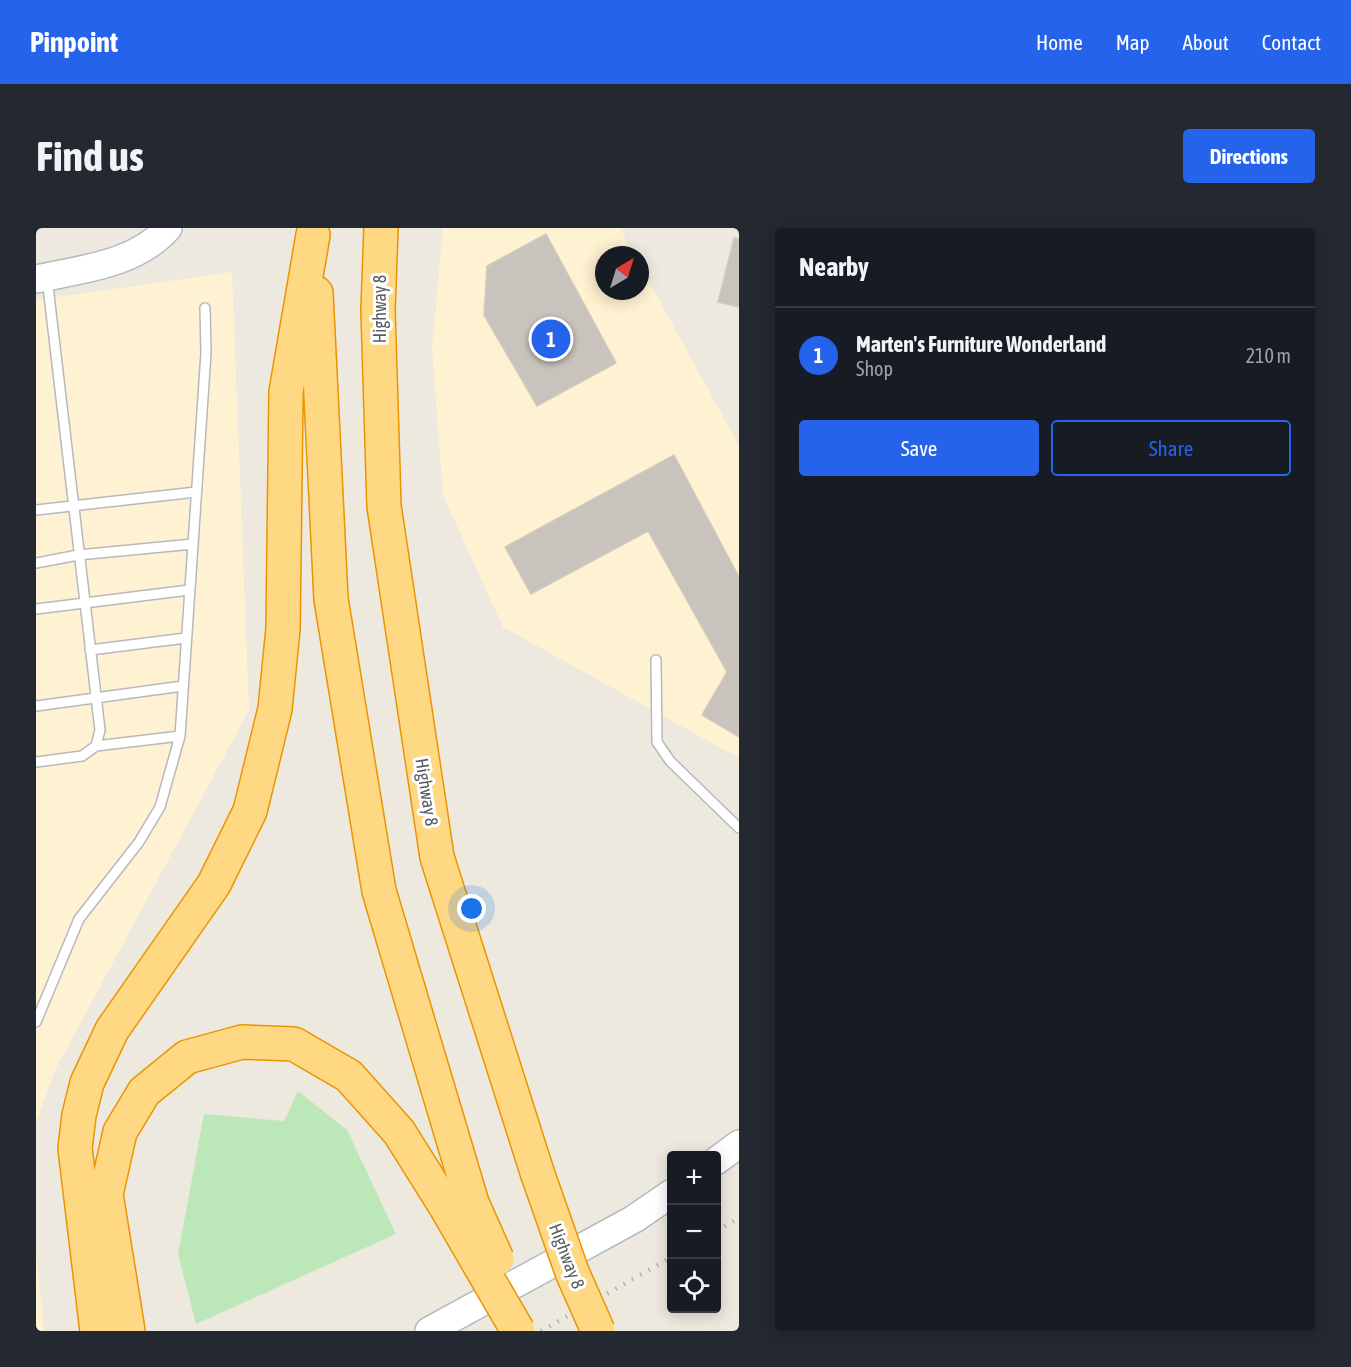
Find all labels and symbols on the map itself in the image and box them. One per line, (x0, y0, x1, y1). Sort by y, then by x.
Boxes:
north arrow (595, 246, 649, 300)
street label: Highway 8 (369, 275, 390, 343)
pin: 1 (532, 316, 570, 362)
street label: Highway 8 (411, 757, 443, 827)
your location (457, 894, 486, 923)
street label: Highway 8 (545, 1220, 589, 1292)

